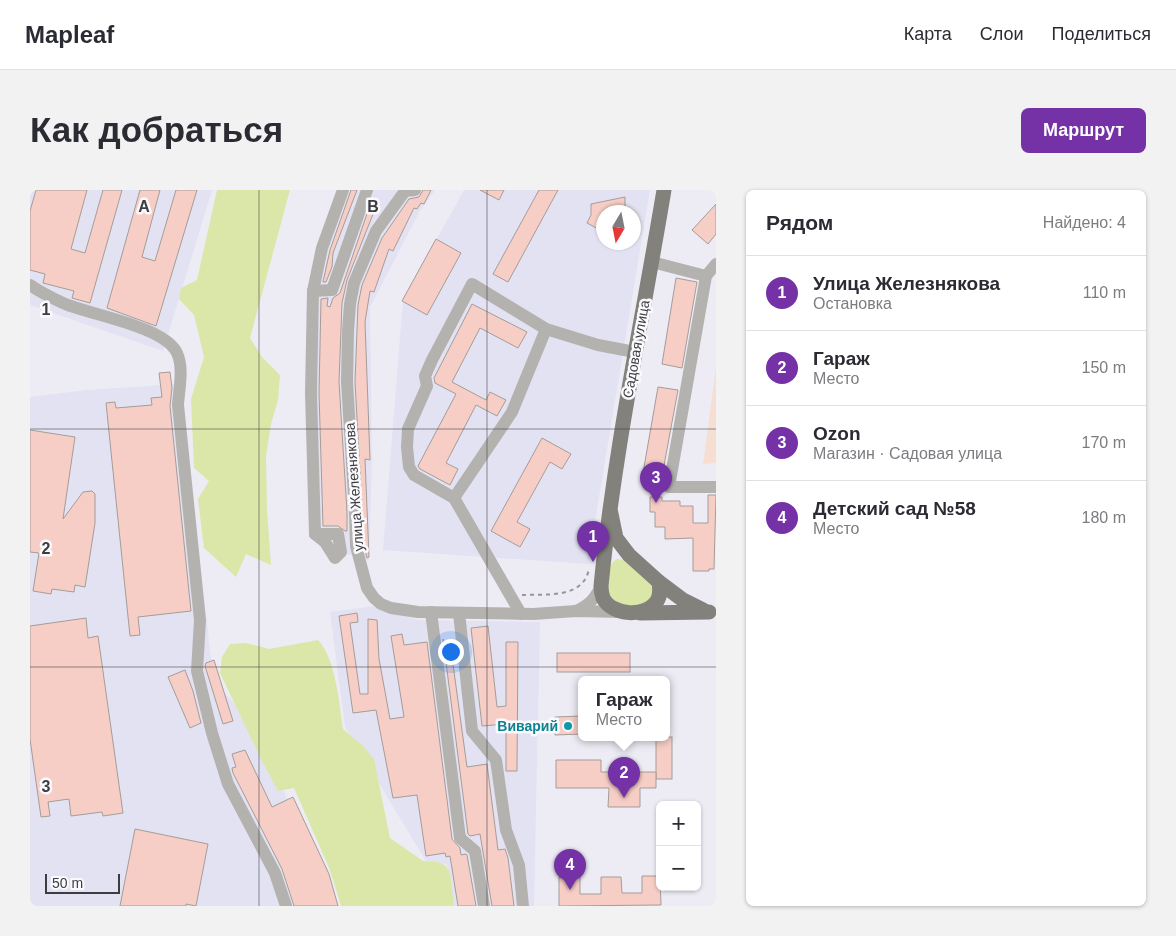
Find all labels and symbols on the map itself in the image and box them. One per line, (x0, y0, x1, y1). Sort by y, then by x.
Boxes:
text: A (138, 198, 150, 215)
text: B (367, 198, 379, 215)
north arrow (596, 205, 641, 250)
street label: Садовая улица (620, 299, 653, 399)
text: 1 (42, 301, 51, 318)
street label: улица Железнякова (342, 422, 366, 552)
pin: 3 (640, 462, 672, 503)
pin: 1 (577, 521, 609, 562)
text: 2 (42, 540, 51, 557)
your location (438, 639, 464, 665)
place label: Виварий (497, 718, 558, 734)
marker: Виварий (562, 720, 574, 732)
pin: 2 (608, 757, 640, 798)
text: 3 (42, 778, 51, 795)
pin: 4 (554, 849, 586, 890)
scale bar (45, 871, 120, 894)

